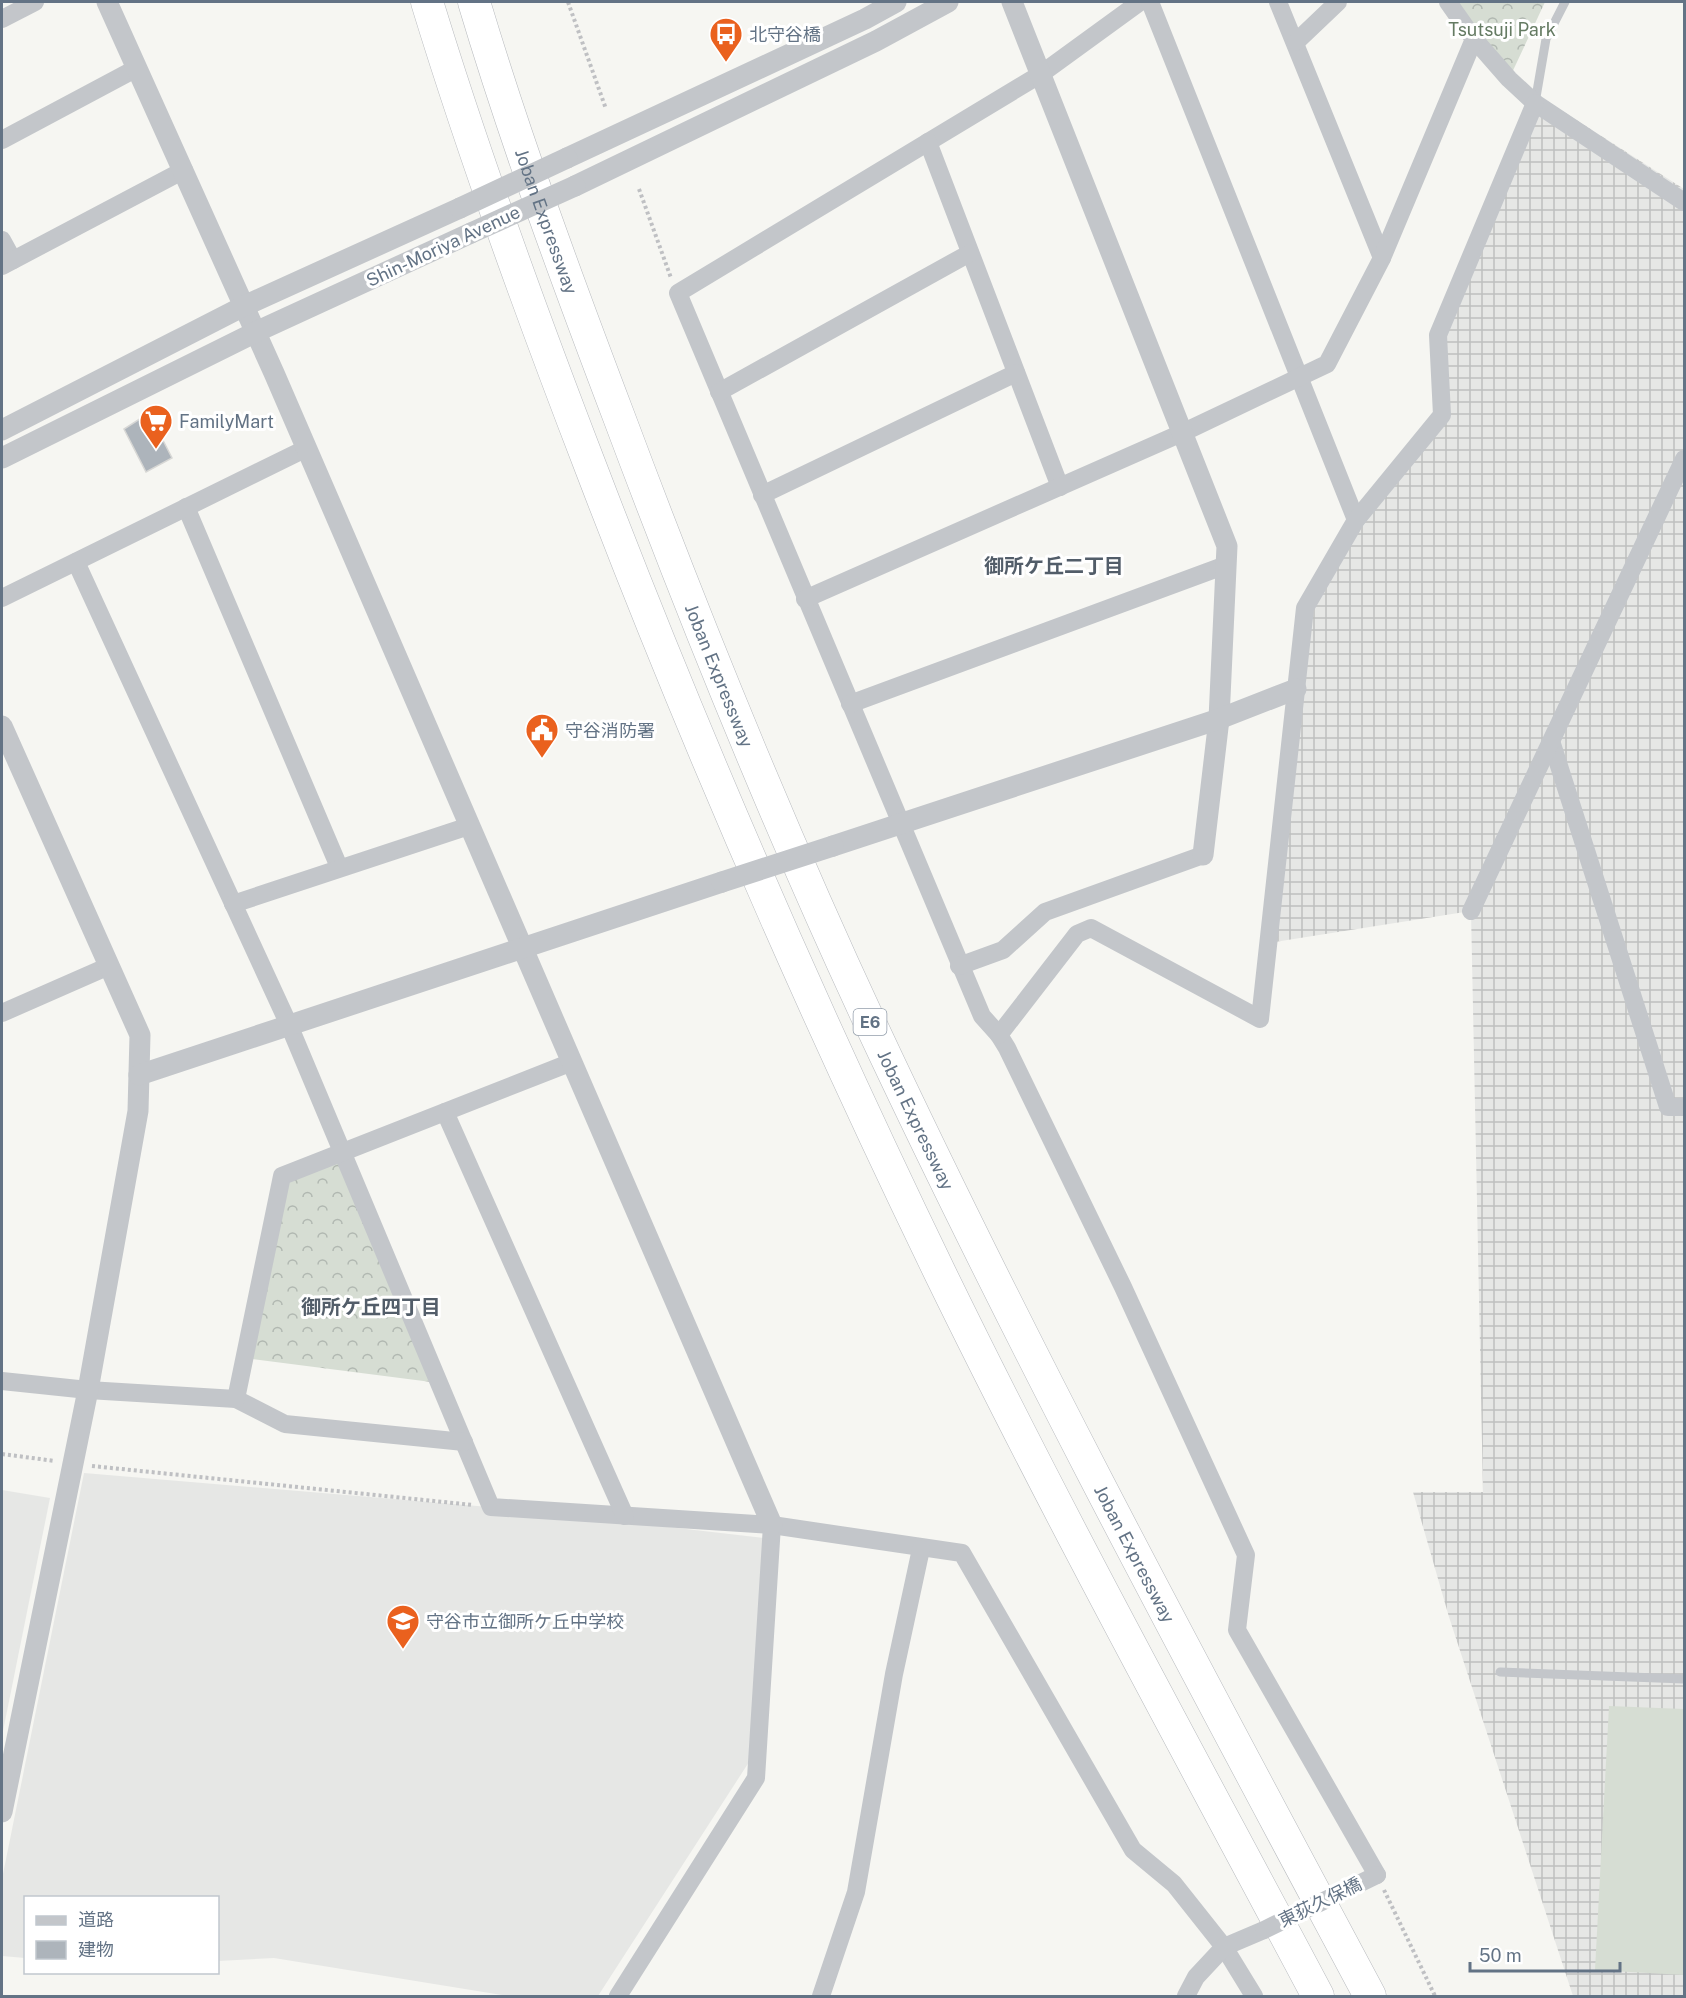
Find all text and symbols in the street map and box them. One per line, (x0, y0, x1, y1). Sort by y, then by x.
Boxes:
bus stop icon: 北守谷橋 (708, 16, 744, 63)
park label: Tsutsuji Park (1448, 19, 1556, 40)
place label: 北守谷橋 (749, 24, 821, 45)
street label: Joban Expressway (511, 146, 583, 297)
street label: Shin-Moriya Avenue (363, 201, 523, 291)
supermarket icon: FamilyMart (138, 403, 174, 450)
place label: FamilyMart (179, 411, 274, 432)
district label: 御所ケ丘二丁目 (984, 554, 1124, 578)
street label: Joban Expressway (681, 601, 758, 751)
public building icon: 守谷消防署 (524, 712, 560, 759)
place label: 守谷消防署 (565, 720, 655, 741)
road number: E6 (854, 1009, 886, 1035)
street label: Joban Expressway (874, 1046, 959, 1193)
district label: 御所ケ丘四丁目 (301, 1295, 441, 1319)
street label: Joban Expressway (1090, 1481, 1180, 1627)
school or university icon: 守谷市立御所ケ丘中学校 (385, 1603, 421, 1650)
place label: 守谷市立御所ケ丘中学校 (426, 1611, 624, 1632)
street label: 東荻久保橋 (1275, 1873, 1365, 1931)
legend (24, 1896, 219, 1974)
text: 道路 (78, 1909, 114, 1930)
scale bar (1470, 1935, 1620, 1973)
text: 建物 (78, 1939, 114, 1960)
text: 50 m (1479, 1945, 1522, 1966)

